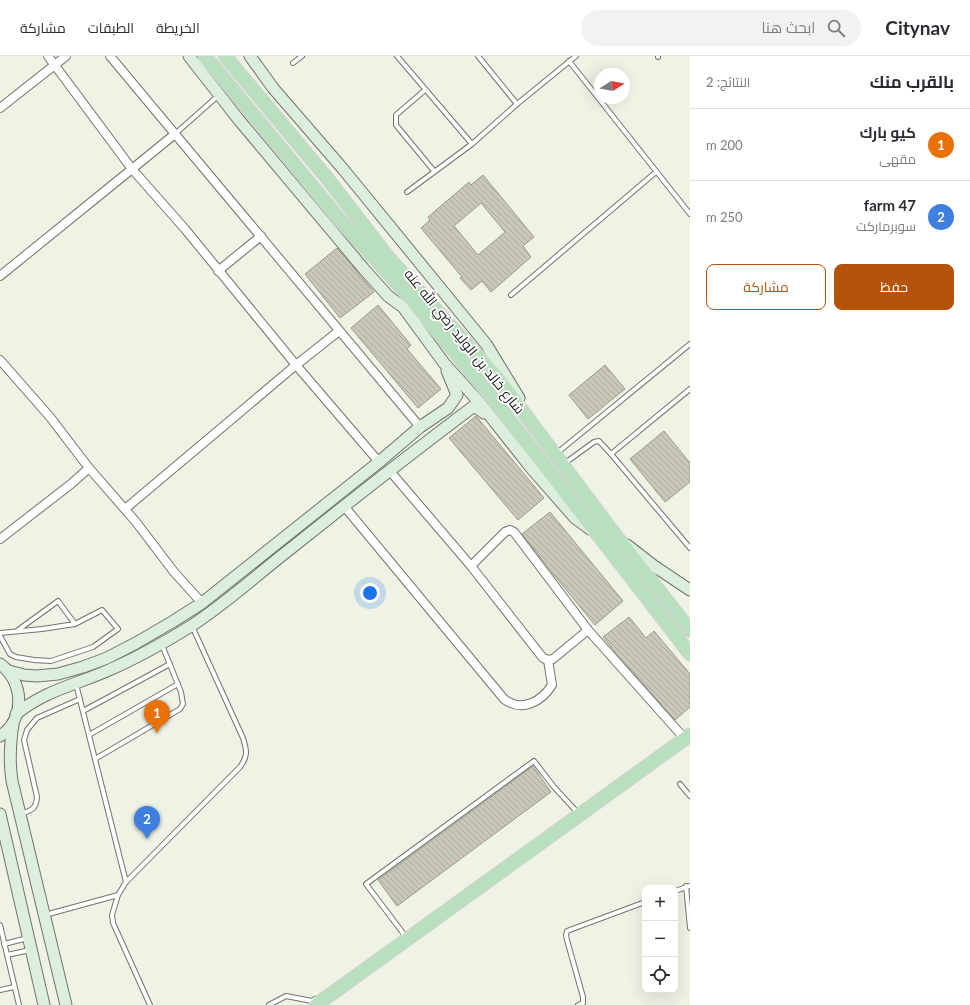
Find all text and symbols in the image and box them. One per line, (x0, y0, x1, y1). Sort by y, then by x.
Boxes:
search box (581, 10, 861, 46)
text: Citynav (885, 16, 950, 39)
icon: search (825, 17, 847, 39)
text: ابحث هنا (761, 18, 815, 36)
text: مشاركة (20, 19, 66, 36)
text: الطبقات (88, 19, 134, 36)
text: الخريطة (156, 19, 200, 36)
north arrow (594, 68, 630, 104)
text: بالقرب منك (870, 71, 954, 92)
text: النتائج: 2 (706, 74, 750, 90)
text: كيو بارك (860, 123, 916, 141)
text: 200 m (706, 137, 743, 153)
text: 1 (937, 137, 945, 153)
text: مقهى (879, 151, 916, 167)
text: farm 47 (864, 196, 916, 214)
text: 250 m (706, 209, 743, 225)
text: 2 (937, 209, 945, 225)
text: سوبرماركت (856, 218, 916, 234)
button: مشاركة (706, 264, 826, 310)
button: حفظ (834, 264, 954, 310)
street label: شارع خالد بن الوليد رضي الله عنه (399, 265, 529, 419)
your location (360, 583, 380, 603)
pin: 1 (144, 700, 170, 733)
pin: 2 (134, 806, 160, 839)
map controls (642, 885, 678, 993)
button: + (642, 885, 678, 921)
button: − (642, 921, 678, 957)
button: locate (642, 957, 678, 993)

